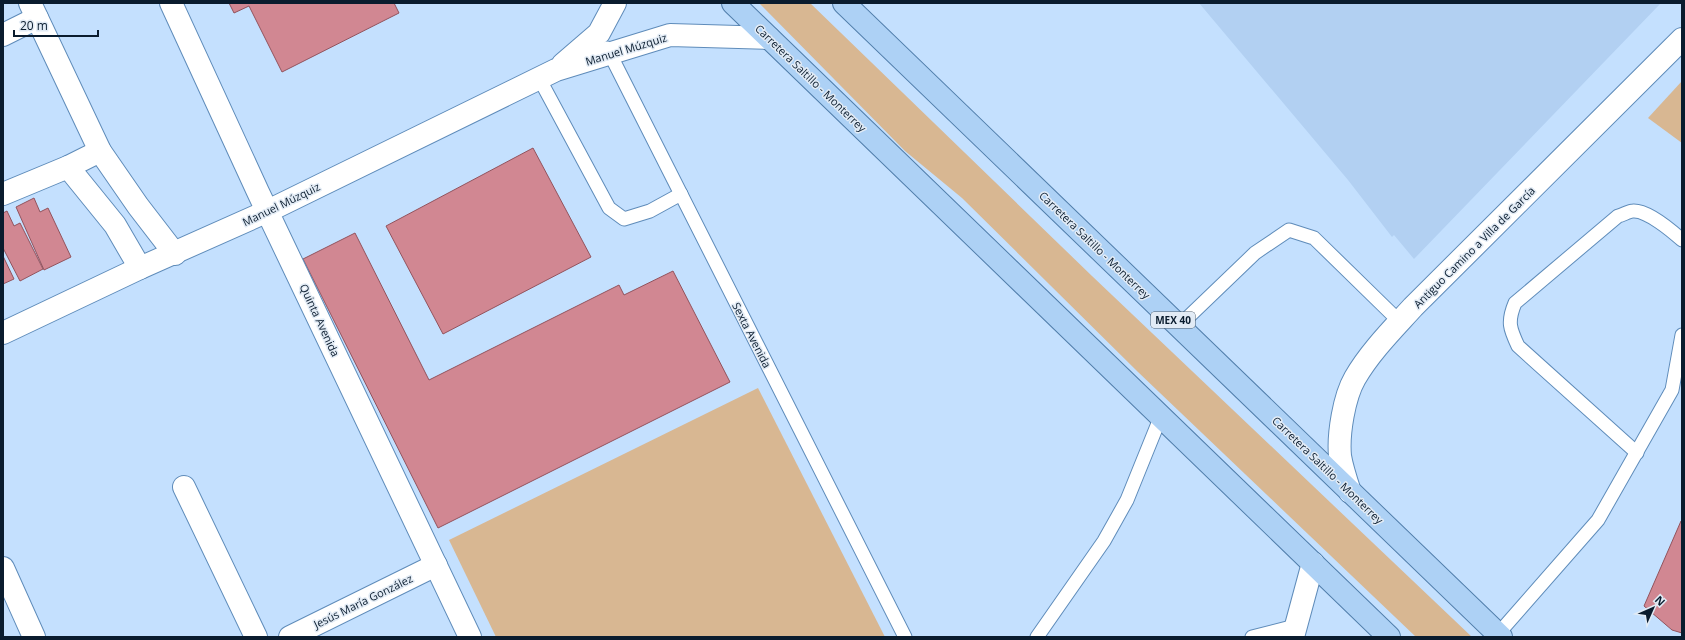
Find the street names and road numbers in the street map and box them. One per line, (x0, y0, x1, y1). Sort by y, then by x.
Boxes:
street label: Carretera Saltillo - Monterrey (752, 21, 870, 135)
street label: Manuel Múzquiz (583, 29, 669, 69)
street label: Manuel Múzquiz (240, 179, 322, 229)
street label: Antiguo Camino a Villa de García (1410, 183, 1538, 311)
street label: Carretera Saltillo - Monterrey (1036, 188, 1154, 302)
street label: Quinta Avenida (297, 281, 343, 359)
street label: Sexta Avenida (729, 300, 775, 370)
road number: MEX 40 (1151, 312, 1195, 328)
street label: Carretera Saltillo - Monterrey (1269, 413, 1387, 527)
street label: Jesús María González (310, 571, 415, 632)

